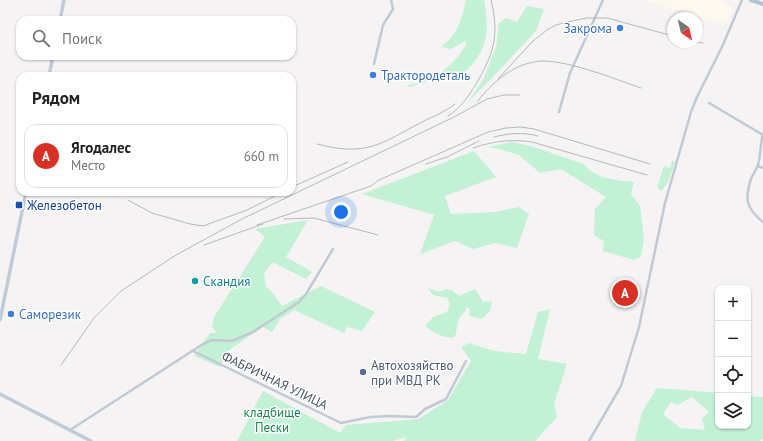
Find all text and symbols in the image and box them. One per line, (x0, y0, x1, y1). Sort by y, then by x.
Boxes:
north arrow (667, 12, 703, 48)
search box (16, 16, 296, 60)
place label: Закрома (563, 20, 612, 37)
marker: Закрома (615, 23, 625, 33)
icon: search (30, 27, 52, 49)
text: Поиск (62, 29, 102, 48)
place label: Трактородеталь (381, 67, 470, 84)
marker: Трактородеталь (368, 70, 378, 80)
text: Рядом (32, 87, 80, 109)
text: Ягодалес (71, 138, 131, 157)
text: A (42, 148, 50, 165)
text: 660 m (244, 148, 279, 165)
text: Место (71, 157, 105, 174)
place label: Железобетон (26, 197, 102, 214)
marker: Железобетон (14, 200, 24, 210)
your location (331, 202, 351, 222)
place label: Скандия (203, 273, 250, 290)
marker: Скандия (190, 276, 200, 286)
pin: A (612, 278, 638, 308)
map controls (715, 285, 751, 429)
button: + (715, 285, 751, 321)
place label: Саморезик (19, 306, 82, 323)
marker: Саморезик (6, 309, 16, 319)
button: − (715, 321, 751, 357)
street label: ФАБРИЧНАЯ УЛИЦА (219, 347, 331, 414)
place label: Автохозяйство при МВД РК (371, 357, 453, 389)
button: locate (715, 357, 751, 393)
marker: Автохозяйство при МВД РК (358, 367, 368, 377)
button: layers (715, 393, 751, 429)
park label: кладбище Пески (243, 404, 301, 436)

